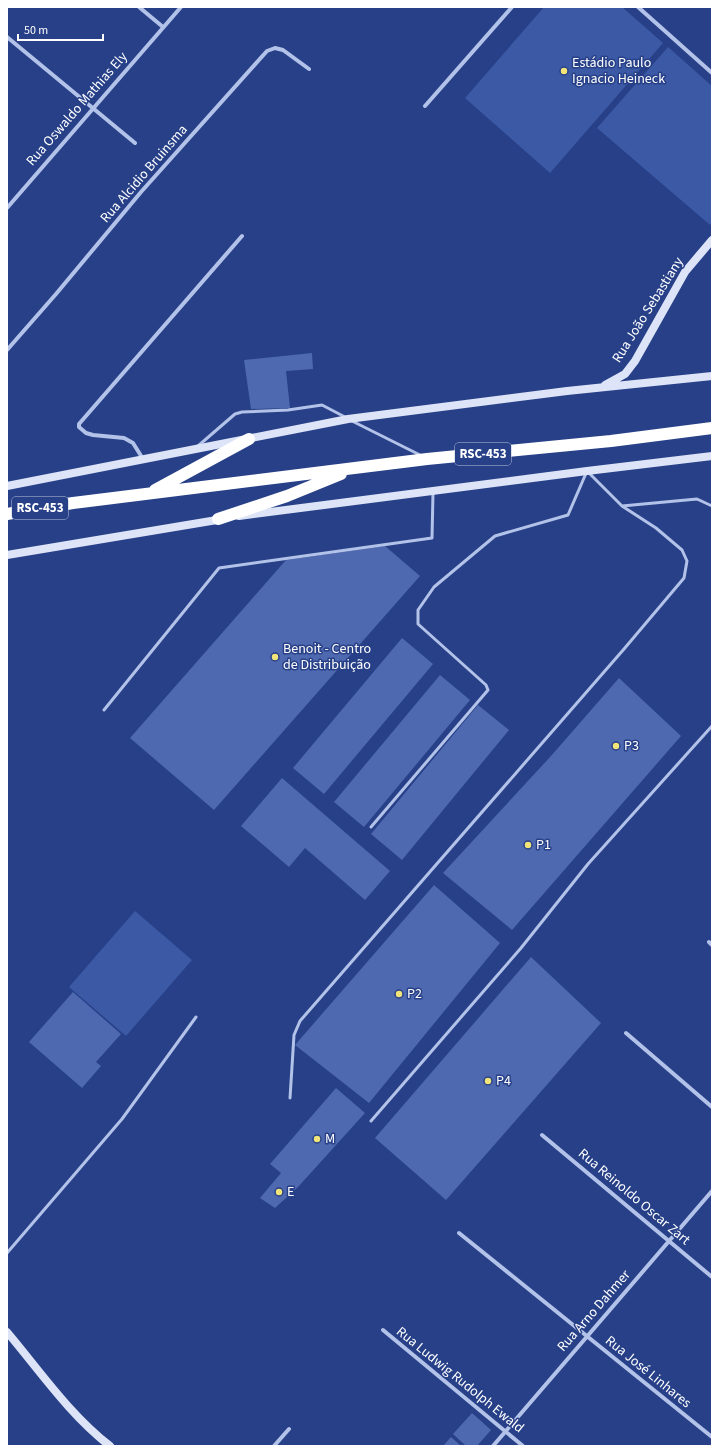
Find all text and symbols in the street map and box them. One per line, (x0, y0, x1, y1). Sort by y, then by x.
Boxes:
scale bar (18, 16, 103, 42)
text: 50 m (24, 22, 48, 39)
street label: Rua Oswaldo Mathias Ely (22, 47, 133, 170)
place label: Estádio Paulo Ignacio Heineck (572, 53, 665, 89)
marker: Estádio Paulo Ignacio Heineck (559, 66, 569, 76)
street label: Rua Alcidio Bruinsma (96, 121, 192, 227)
street label: Rua João Sebastiany (607, 253, 689, 367)
road number: RSC-453 (455, 443, 511, 465)
road number: RSC-453 (12, 497, 68, 519)
place label: Benoit - Centro de Distribuição (283, 639, 371, 675)
marker: Benoit - Centro de Distribuição (270, 652, 280, 662)
place label: P3 (624, 736, 639, 756)
marker: P3 (611, 741, 621, 751)
place label: P1 (536, 835, 551, 855)
marker: P1 (523, 840, 533, 850)
place label: P2 (407, 984, 422, 1004)
marker: P2 (394, 989, 404, 999)
place label: P4 (496, 1071, 511, 1091)
marker: P4 (483, 1076, 493, 1086)
place label: M (325, 1129, 335, 1149)
marker: M (312, 1134, 322, 1144)
street label: Rua Reinoldo Oscar Zart (574, 1144, 695, 1250)
place label: E (287, 1182, 294, 1202)
marker: E (274, 1187, 284, 1197)
street label: Rua Arno Dahmer (553, 1266, 635, 1356)
street label: Rua Ludwig Rudolph Ewald (392, 1322, 528, 1438)
street label: Rua José Linhares (601, 1331, 695, 1413)

